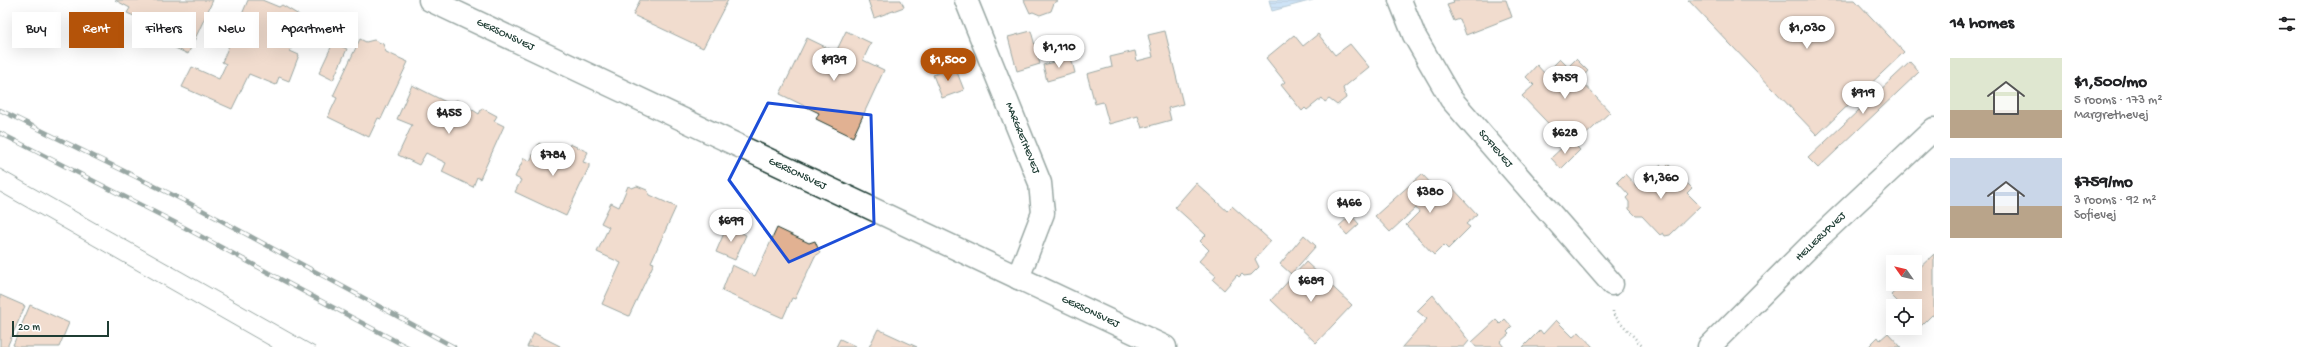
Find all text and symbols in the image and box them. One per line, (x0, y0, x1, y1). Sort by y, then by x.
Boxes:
chip: Buy (12, 12, 61, 48)
chip: Rent (69, 12, 124, 48)
chip: Filters (132, 12, 196, 48)
chip: New (204, 12, 259, 48)
chip: Apartment (267, 12, 358, 48)
icon: filters (2276, 13, 2298, 35)
text: 14 homes (1950, 14, 2014, 34)
street label: GERSONSVEJ (474, 16, 537, 54)
pin: $1,030 (1774, 16, 1840, 50)
text: $1,030 (1789, 21, 1825, 36)
pin: $1,110 (1026, 35, 1092, 69)
text: $1,110 (1042, 40, 1076, 55)
pin: $939 (810, 48, 858, 82)
pin: $1,500 (915, 48, 981, 82)
text: $939 (821, 53, 847, 68)
text: $1,500 (930, 53, 966, 68)
pin: $759 (1541, 66, 1589, 100)
text: $759 (1552, 71, 1578, 86)
text: $1,500/mo (2074, 73, 2147, 93)
icon: home (1982, 74, 2030, 122)
pin: $919 (1839, 81, 1887, 115)
text: $919 (1851, 86, 1875, 101)
text: 5 rooms · 173 m² (2074, 93, 2162, 108)
pin: $455 (425, 101, 473, 135)
street label: MARGRETHEVEJ (1002, 101, 1042, 176)
text: $455 (436, 106, 462, 121)
text: Margrethevej (2074, 108, 2149, 123)
pin: $628 (1541, 121, 1589, 155)
text: $628 (1552, 126, 1578, 141)
street label: SOFIEVEJ (1475, 128, 1515, 171)
pin: $784 (529, 143, 577, 177)
text: $784 (540, 148, 566, 163)
street label: GERSONSVEJ (766, 155, 829, 193)
pin: $1,360 (1628, 166, 1694, 200)
text: $1,360 (1643, 171, 1679, 186)
text: $759/mo (2074, 173, 2133, 193)
icon: home (1982, 174, 2030, 222)
pin: $380 (1406, 180, 1454, 214)
text: $380 (1416, 185, 1444, 200)
pin: $466 (1325, 191, 1373, 225)
text: 3 rooms · 92 m² (2074, 193, 2157, 208)
text: $466 (1336, 196, 1362, 211)
text: Sofievej (2074, 208, 2117, 223)
pin: $699 (707, 209, 755, 243)
street label: HELLERUPVEJ (1793, 209, 1849, 264)
text: $699 (718, 214, 744, 229)
north arrow (1886, 255, 1922, 291)
map controls (1886, 255, 1922, 335)
pin: $689 (1287, 269, 1335, 303)
text: $689 (1298, 274, 1324, 289)
street label: GERSONSVEJ (1059, 293, 1122, 331)
button: locate (1886, 299, 1922, 335)
scale bar (12, 319, 109, 338)
text: 20 m (18, 322, 40, 334)

